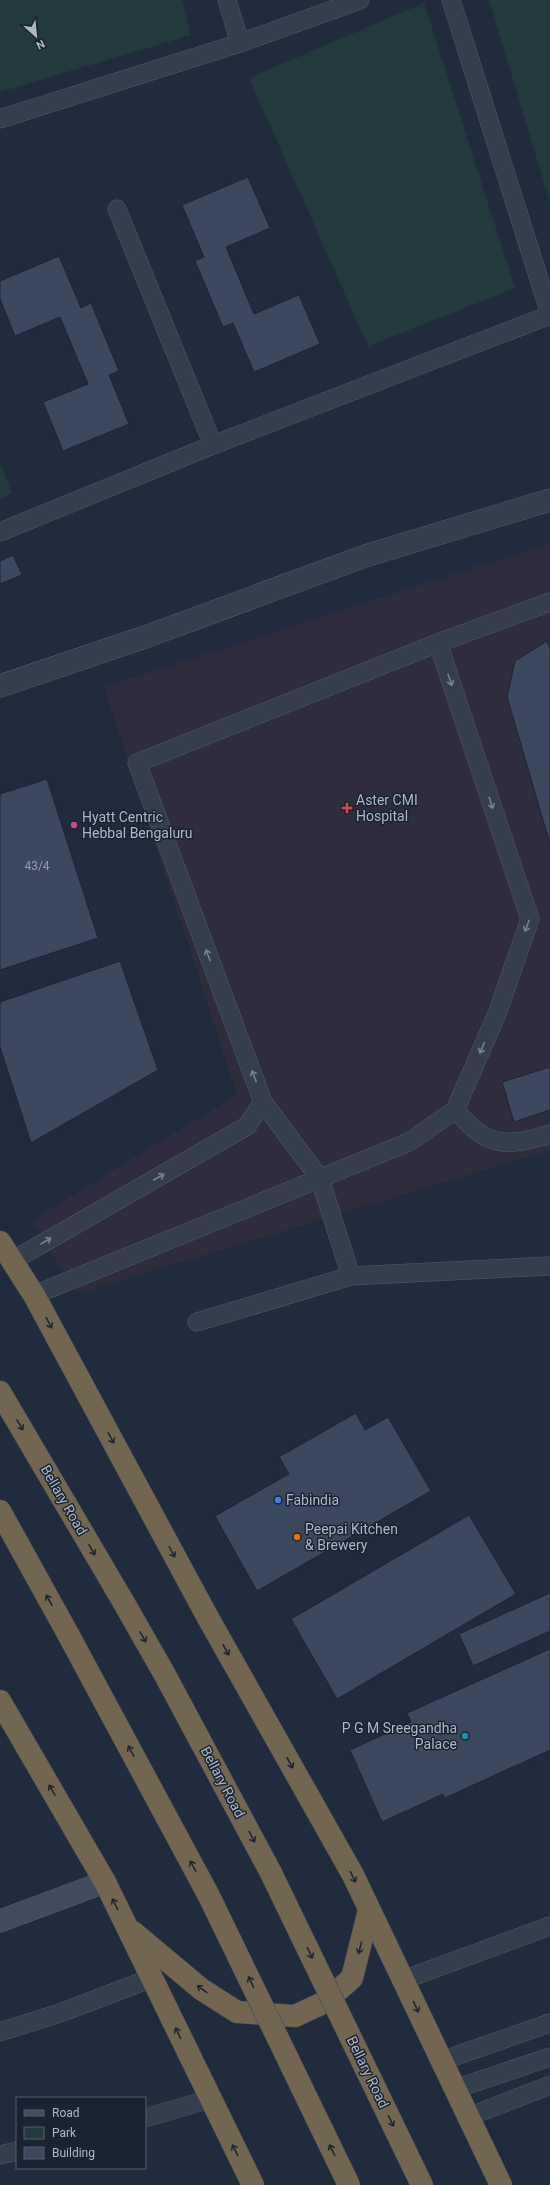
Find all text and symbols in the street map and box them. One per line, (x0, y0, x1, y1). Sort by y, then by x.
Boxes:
north arrow (16, 16, 56, 56)
text: N (34, 37, 47, 52)
one-way arrow (447, 673, 454, 686)
place label: Aster CMI Hospital (356, 792, 418, 824)
one-way arrow (488, 797, 495, 810)
marker: Aster CMI Hospital (341, 802, 353, 814)
place label: Hyatt Centric Hebbal Bengaluru (82, 809, 193, 841)
marker: Hyatt Centric Hebbal Bengaluru (69, 820, 79, 830)
house number: 43/4 (24, 859, 50, 873)
one-way arrow (523, 920, 531, 932)
one-way arrow (204, 948, 211, 961)
one-way arrow (477, 1042, 485, 1054)
one-way arrow (249, 1071, 257, 1083)
one-way arrow (153, 1172, 165, 1180)
one-way arrow (40, 1237, 52, 1245)
one-way arrow (46, 1317, 54, 1329)
one-way arrow (16, 1419, 24, 1431)
one-way arrow (107, 1432, 115, 1444)
street label: Bellary Road (38, 1462, 90, 1538)
place label: Fabindia (286, 1492, 339, 1508)
marker: Fabindia (273, 1495, 283, 1505)
place label: Peepai Kitchen & Brewery (305, 1521, 398, 1553)
marker: Peepai Kitchen & Brewery (292, 1532, 302, 1542)
one-way arrow (89, 1544, 97, 1556)
one-way arrow (169, 1546, 177, 1558)
one-way arrow (44, 1594, 52, 1606)
one-way arrow (140, 1631, 148, 1643)
one-way arrow (222, 1644, 230, 1656)
place label: P G M Sreegandha Palace (342, 1720, 457, 1752)
marker: P G M Sreegandha Palace (460, 1731, 470, 1741)
street label: Bellary Road (198, 1744, 248, 1820)
one-way arrow (127, 1746, 135, 1758)
one-way arrow (286, 1757, 294, 1769)
one-way arrow (47, 1784, 55, 1796)
one-way arrow (249, 1831, 257, 1843)
one-way arrow (188, 1860, 196, 1872)
one-way arrow (350, 1871, 357, 1883)
one-way arrow (111, 1898, 118, 1910)
one-way arrow (355, 1941, 363, 1954)
one-way arrow (307, 1947, 314, 1959)
one-way arrow (246, 1977, 254, 1989)
one-way arrow (197, 1985, 208, 1993)
one-way arrow (413, 2000, 420, 2012)
one-way arrow (174, 2028, 181, 2040)
street label: Bellary Road (344, 2034, 392, 2110)
legend (16, 2097, 146, 2169)
text: Road (52, 2106, 80, 2120)
one-way arrow (388, 2115, 395, 2127)
text: Park (52, 2126, 77, 2140)
one-way arrow (231, 2144, 238, 2156)
one-way arrow (327, 2144, 335, 2156)
text: Building (52, 2146, 95, 2160)

